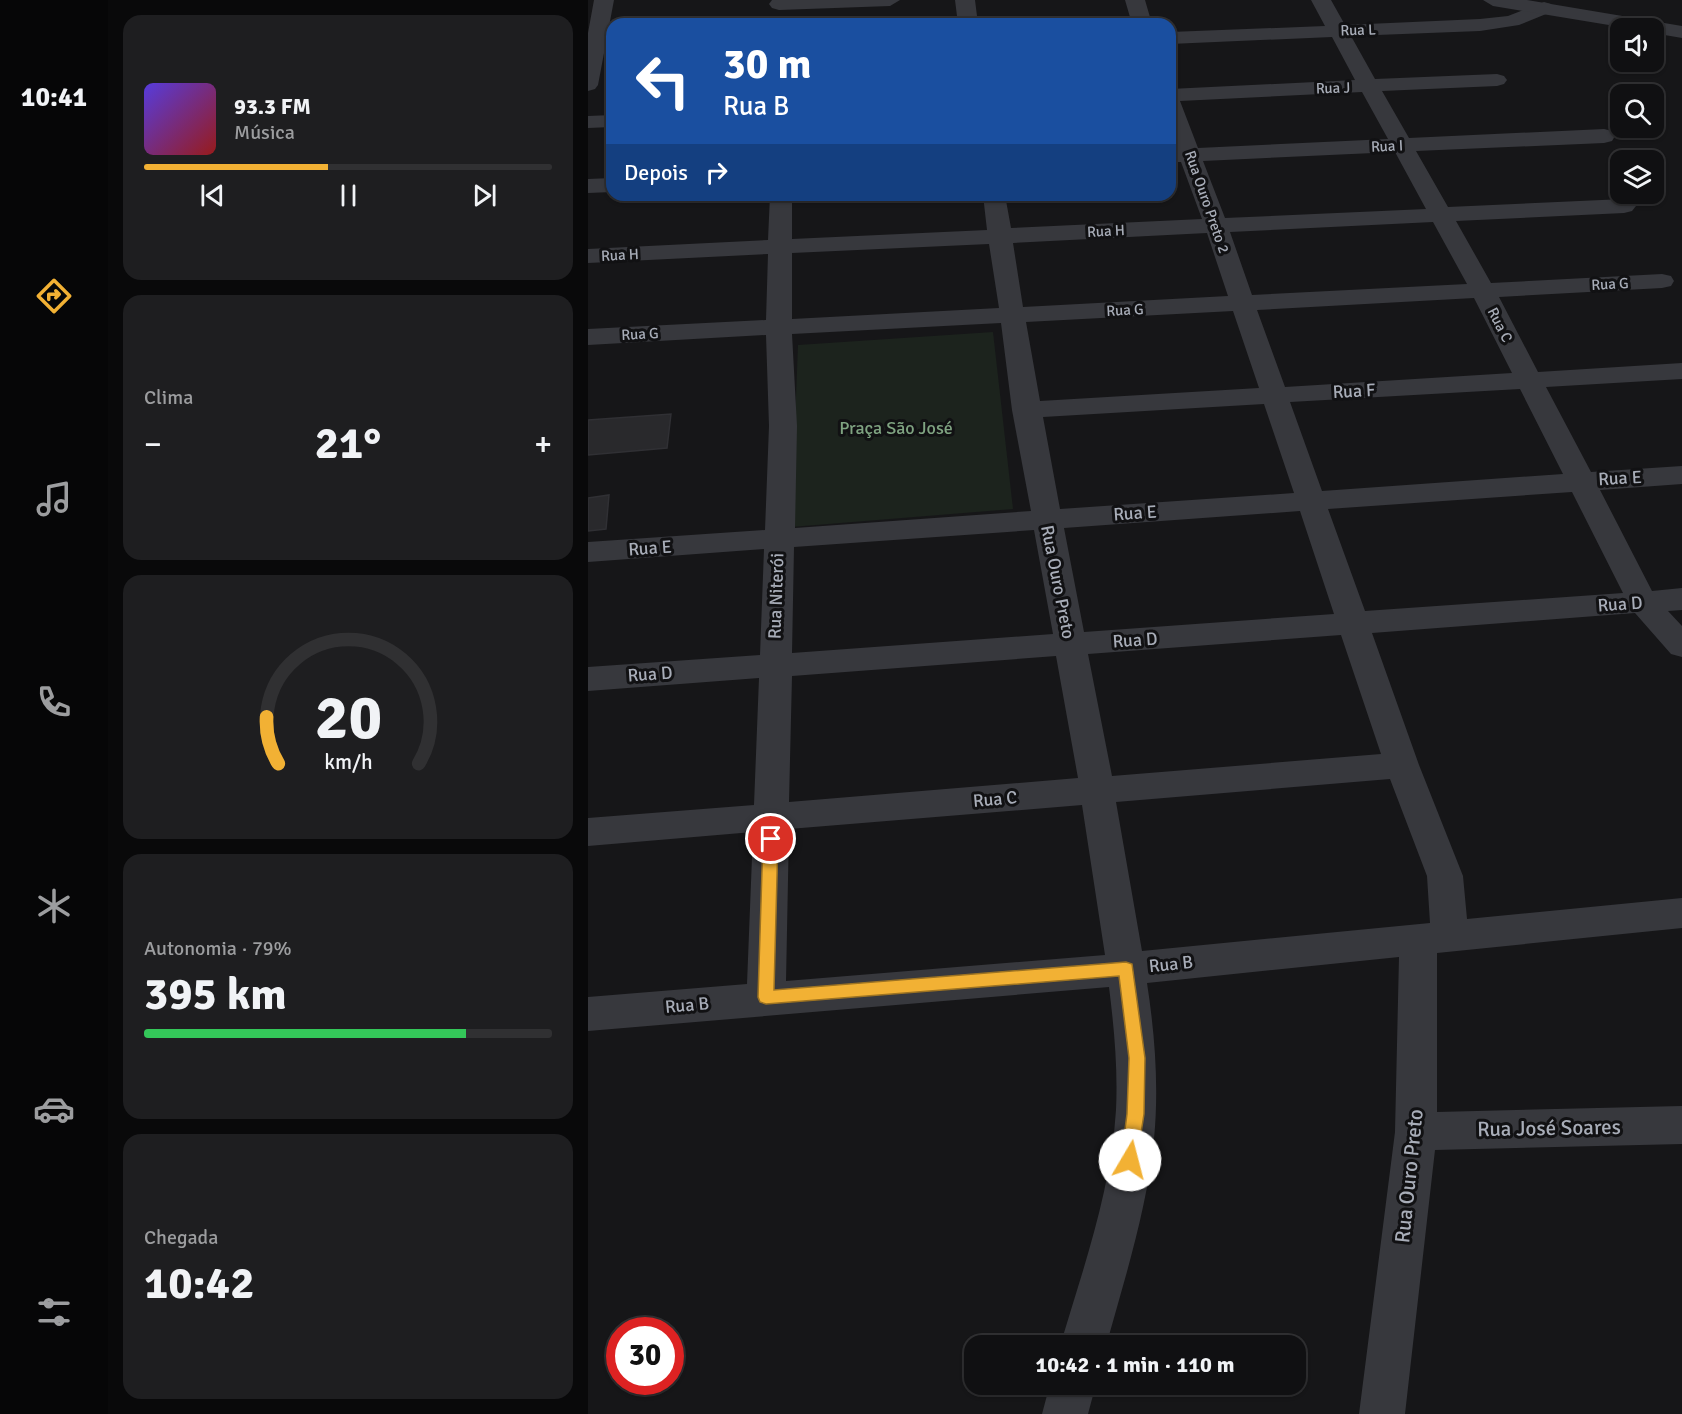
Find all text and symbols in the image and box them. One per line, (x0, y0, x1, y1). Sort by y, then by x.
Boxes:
map controls (1610, 18, 1664, 204)
button: sound (1610, 18, 1664, 72)
street label: Rua L (1340, 20, 1376, 40)
text: 30 m (723, 39, 812, 90)
icon: left (624, 42, 702, 120)
street label: Rua J (1315, 78, 1351, 98)
text: 10:41 (21, 81, 87, 114)
button: search (1610, 84, 1664, 138)
text: Rua B (723, 90, 789, 123)
text: 93.3 FM (234, 93, 311, 120)
text: Música (234, 120, 295, 145)
street label: Rua I (1370, 136, 1404, 156)
street label: Rua Ouro Preto 2 (1181, 148, 1233, 256)
button: layers (1610, 150, 1664, 204)
icon: right (700, 156, 733, 189)
text: Depois (624, 159, 688, 186)
icon: previous (196, 179, 229, 212)
icon: pause (332, 179, 365, 212)
icon: next (468, 179, 501, 212)
street label: Rua H (1087, 221, 1125, 241)
street label: Rua H (601, 245, 639, 265)
street label: Rua G (1591, 274, 1629, 294)
icon: directions (33, 275, 75, 317)
street label: Rua G (1106, 300, 1144, 320)
street label: Rua C (1484, 305, 1516, 345)
street label: Rua G (621, 324, 659, 344)
street label: Rua F (1332, 379, 1376, 403)
text: Clima (144, 385, 193, 410)
text: 21° (315, 416, 381, 471)
park label: Praça São José (839, 417, 953, 439)
text: − (144, 424, 162, 465)
text: + (534, 424, 552, 465)
street label: Rua E (1598, 466, 1642, 490)
icon: music (33, 478, 75, 520)
street label: Rua E (1113, 501, 1157, 525)
street label: Rua Ouro Preto (1036, 523, 1080, 641)
street label: Rua E (628, 536, 672, 560)
street label: Rua Niterói (764, 553, 788, 639)
street label: Rua D (1597, 591, 1643, 617)
street label: Rua D (1112, 627, 1158, 653)
street label: Rua D (627, 661, 673, 687)
text: 20 (314, 679, 382, 756)
icon: phone (33, 681, 75, 723)
text: km/h (324, 749, 372, 775)
street label: Rua C (972, 786, 1018, 812)
pin (745, 813, 796, 864)
icon: arrive (754, 822, 787, 855)
icon: climate (33, 885, 75, 927)
text: Autonomia · 79% (144, 936, 292, 961)
street label: Rua B (1148, 951, 1194, 977)
text: 395 km (144, 967, 287, 1022)
street label: Rua B (664, 992, 710, 1018)
icon: car (33, 1088, 75, 1130)
street label: Rua Ouro Preto (1389, 1108, 1429, 1244)
street label: Rua José Soares (1477, 1114, 1621, 1142)
position arrow (1098, 1128, 1162, 1192)
text: Chegada (144, 1225, 218, 1250)
text: 10:42 (144, 1256, 254, 1311)
icon: filters (33, 1291, 75, 1333)
speed limit sign: 30 (606, 1317, 684, 1395)
text: 10:42 · 1 min · 110 m (1035, 1351, 1235, 1378)

